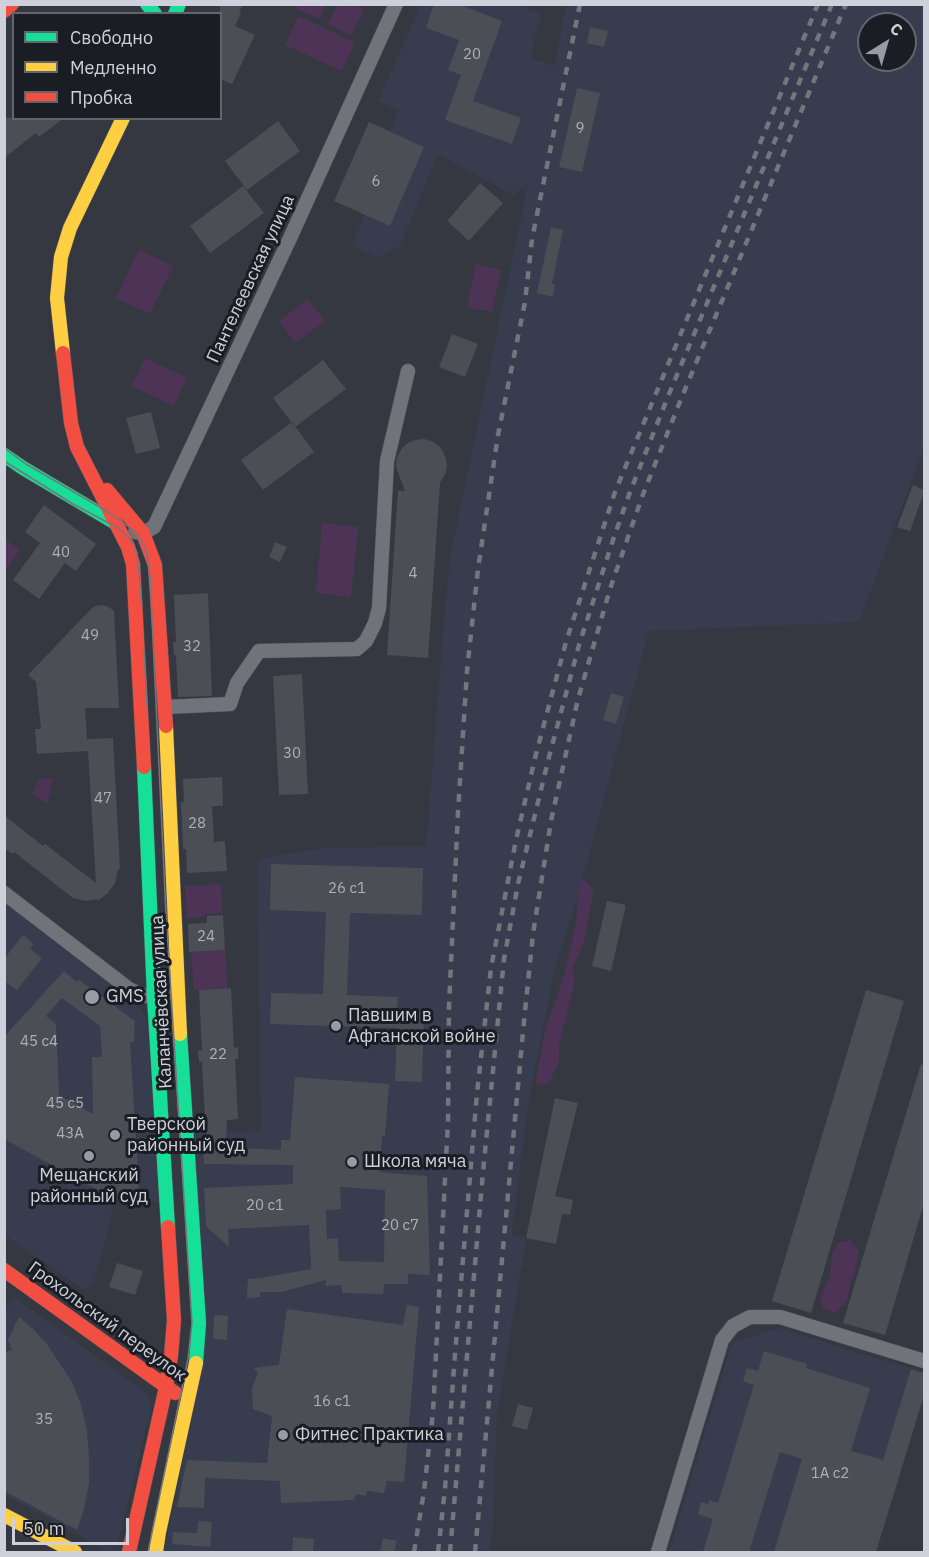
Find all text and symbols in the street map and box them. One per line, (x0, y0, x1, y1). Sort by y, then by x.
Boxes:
legend (12, 12, 222, 120)
north arrow (857, 12, 917, 72)
text: С (886, 18, 907, 40)
text: Свободно (70, 26, 153, 49)
house number: 20 (463, 46, 481, 64)
text: Медленно (70, 56, 157, 79)
text: Пробка (70, 86, 133, 109)
house number: 9 (576, 120, 584, 138)
house number: 6 (372, 173, 380, 191)
street label: Пантелеевская улица (203, 192, 299, 366)
house number: 40 (52, 544, 70, 562)
house number: 4 (409, 565, 417, 583)
house number: 49 (81, 627, 99, 645)
house number: 32 (183, 638, 201, 656)
house number: 30 (283, 745, 301, 763)
house number: 47 (94, 790, 112, 808)
house number: 28 (188, 815, 206, 833)
house number: 26 с1 (328, 880, 366, 898)
street label: Каланчёвская улица (147, 915, 177, 1089)
house number: 24 (197, 928, 215, 946)
place label: GMS (106, 986, 144, 1008)
marker: GMS (83, 988, 101, 1006)
place label: Павшим в Афганской войне (348, 1005, 496, 1048)
marker: Павшим в Афганской войне (329, 1019, 343, 1033)
house number: 45 с4 (20, 1033, 58, 1051)
house number: 22 (209, 1046, 227, 1064)
house number: 45 с5 (46, 1095, 84, 1113)
place label: Тверской районный суд (127, 1114, 245, 1156)
house number: 43А (56, 1125, 84, 1143)
marker: Тверской районный суд (108, 1128, 122, 1142)
marker: Мещанский районный суд (82, 1149, 96, 1163)
place label: Школа мяча (364, 1151, 466, 1173)
marker: Школа мяча (345, 1155, 359, 1169)
place label: Мещанский районный суд (30, 1165, 148, 1208)
house number: 20 с1 (246, 1197, 284, 1215)
house number: 20 с7 (381, 1217, 419, 1235)
street label: Грохольский переулок (24, 1257, 190, 1387)
house number: 16 с1 (313, 1393, 351, 1411)
house number: 35 (35, 1411, 53, 1429)
place label: Фитнес Практика (295, 1424, 444, 1446)
marker: Фитнес Практика (276, 1428, 290, 1442)
house number: 1А с2 (811, 1465, 849, 1483)
scale bar (15, 1506, 132, 1544)
text: 50 m (23, 1517, 65, 1540)

